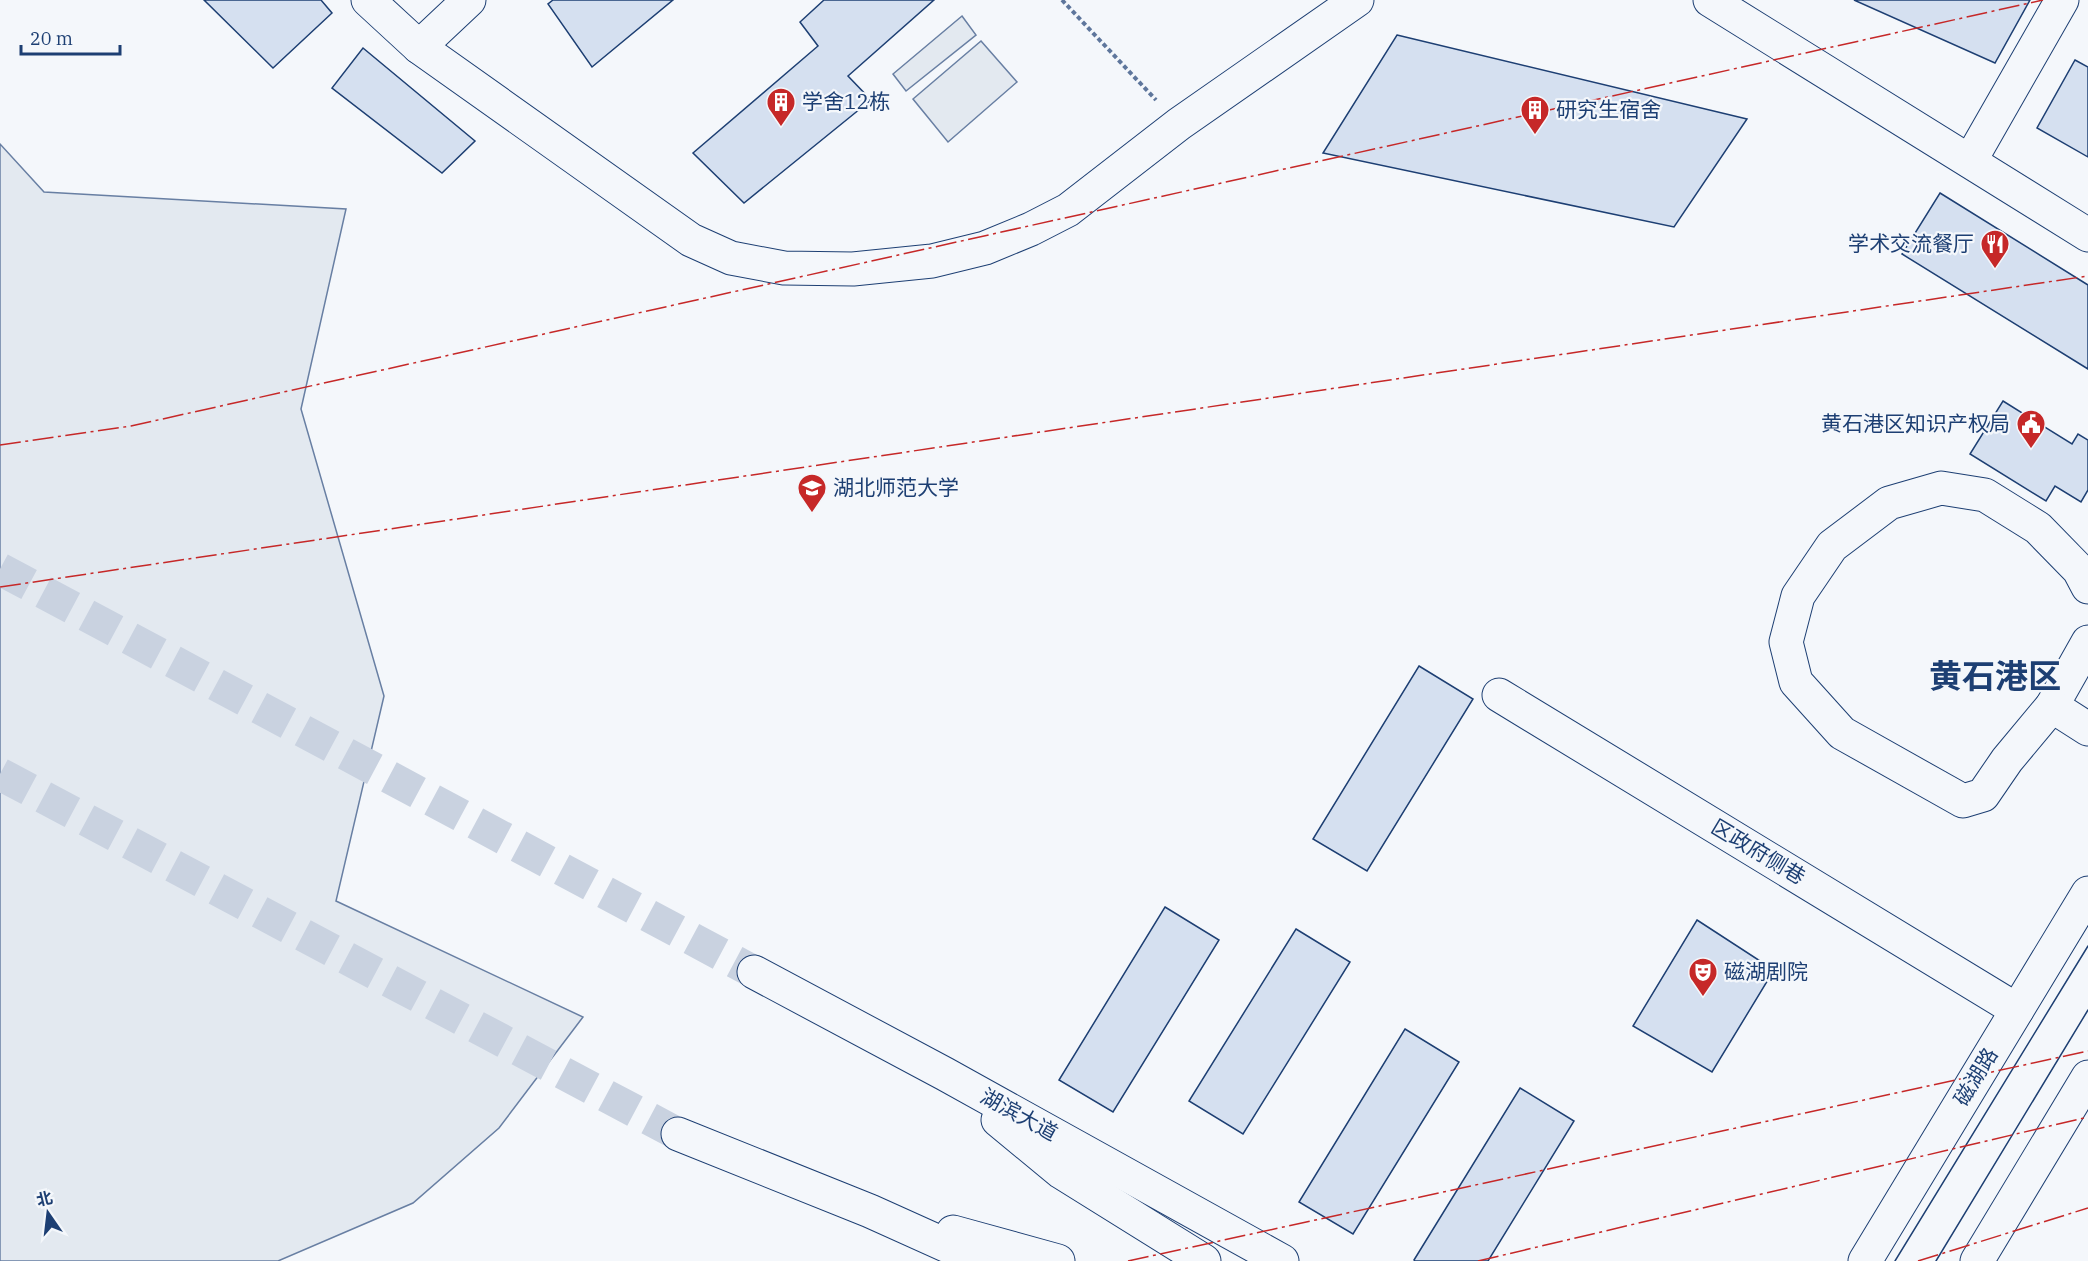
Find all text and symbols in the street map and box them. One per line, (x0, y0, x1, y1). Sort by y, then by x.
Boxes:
scale bar (21, 18, 120, 56)
text: 20 m (30, 27, 73, 50)
building icon: 学舍12栋 (765, 86, 797, 128)
place label: 学舍12栋 (802, 87, 890, 115)
building icon: 研究生宿舍 (1519, 94, 1551, 136)
place label: 研究生宿舍 (1556, 95, 1661, 123)
restaurant icon: 学术交流餐厅 (1979, 228, 2011, 270)
place label: 学术交流餐厅 (1848, 229, 1974, 257)
public building icon: 黄石港区知识产权局 (2015, 408, 2047, 450)
place label: 黄石港区知识产权局 (1821, 409, 2010, 437)
school or university icon: 湖北师范大学 (796, 472, 828, 514)
place label: 湖北师范大学 (833, 473, 959, 501)
district label: 黄石港区 (1929, 654, 2061, 697)
street label: 区政府侧巷 (1706, 812, 1811, 890)
theatre icon: 磁湖剧院 (1687, 956, 1719, 998)
place label: 磁湖剧院 (1724, 957, 1808, 985)
street label: 磁湖路 (1947, 1042, 2003, 1111)
street label: 湖滨大道 (976, 1082, 1063, 1147)
north arrow (18, 1183, 78, 1243)
text: 北 (34, 1187, 55, 1210)

